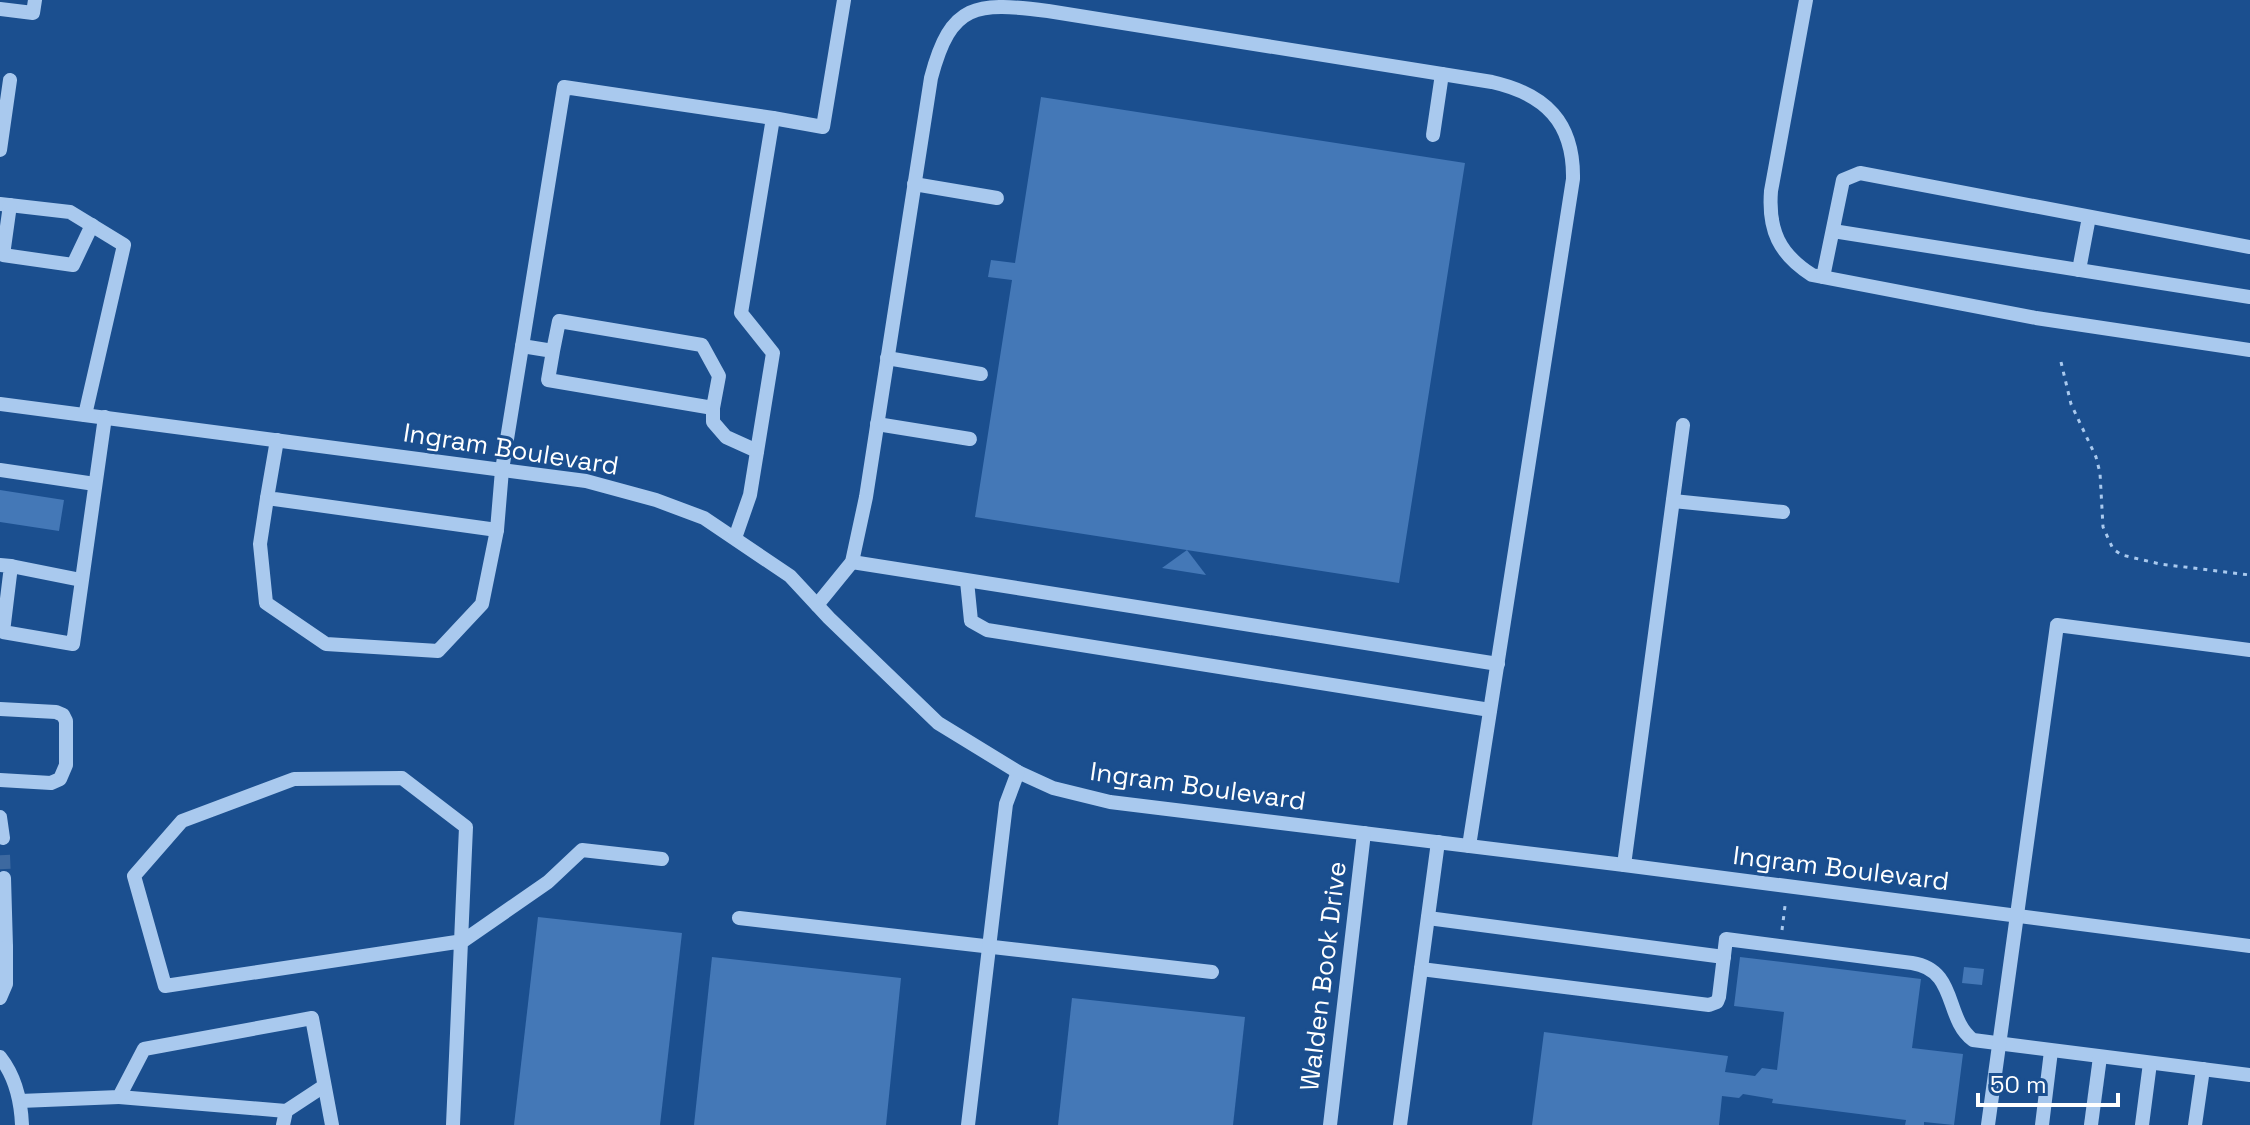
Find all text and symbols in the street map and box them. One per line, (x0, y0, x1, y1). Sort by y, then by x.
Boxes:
street label: Ingram Boulevard (401, 415, 621, 483)
street label: Ingram Boulevard (1088, 754, 1308, 818)
street label: Ingram Boulevard (1731, 838, 1951, 898)
street label: Walden Book Drive (1292, 859, 1354, 1093)
scale bar (1978, 1057, 2118, 1107)
text: 50 m (1990, 1069, 2047, 1100)

